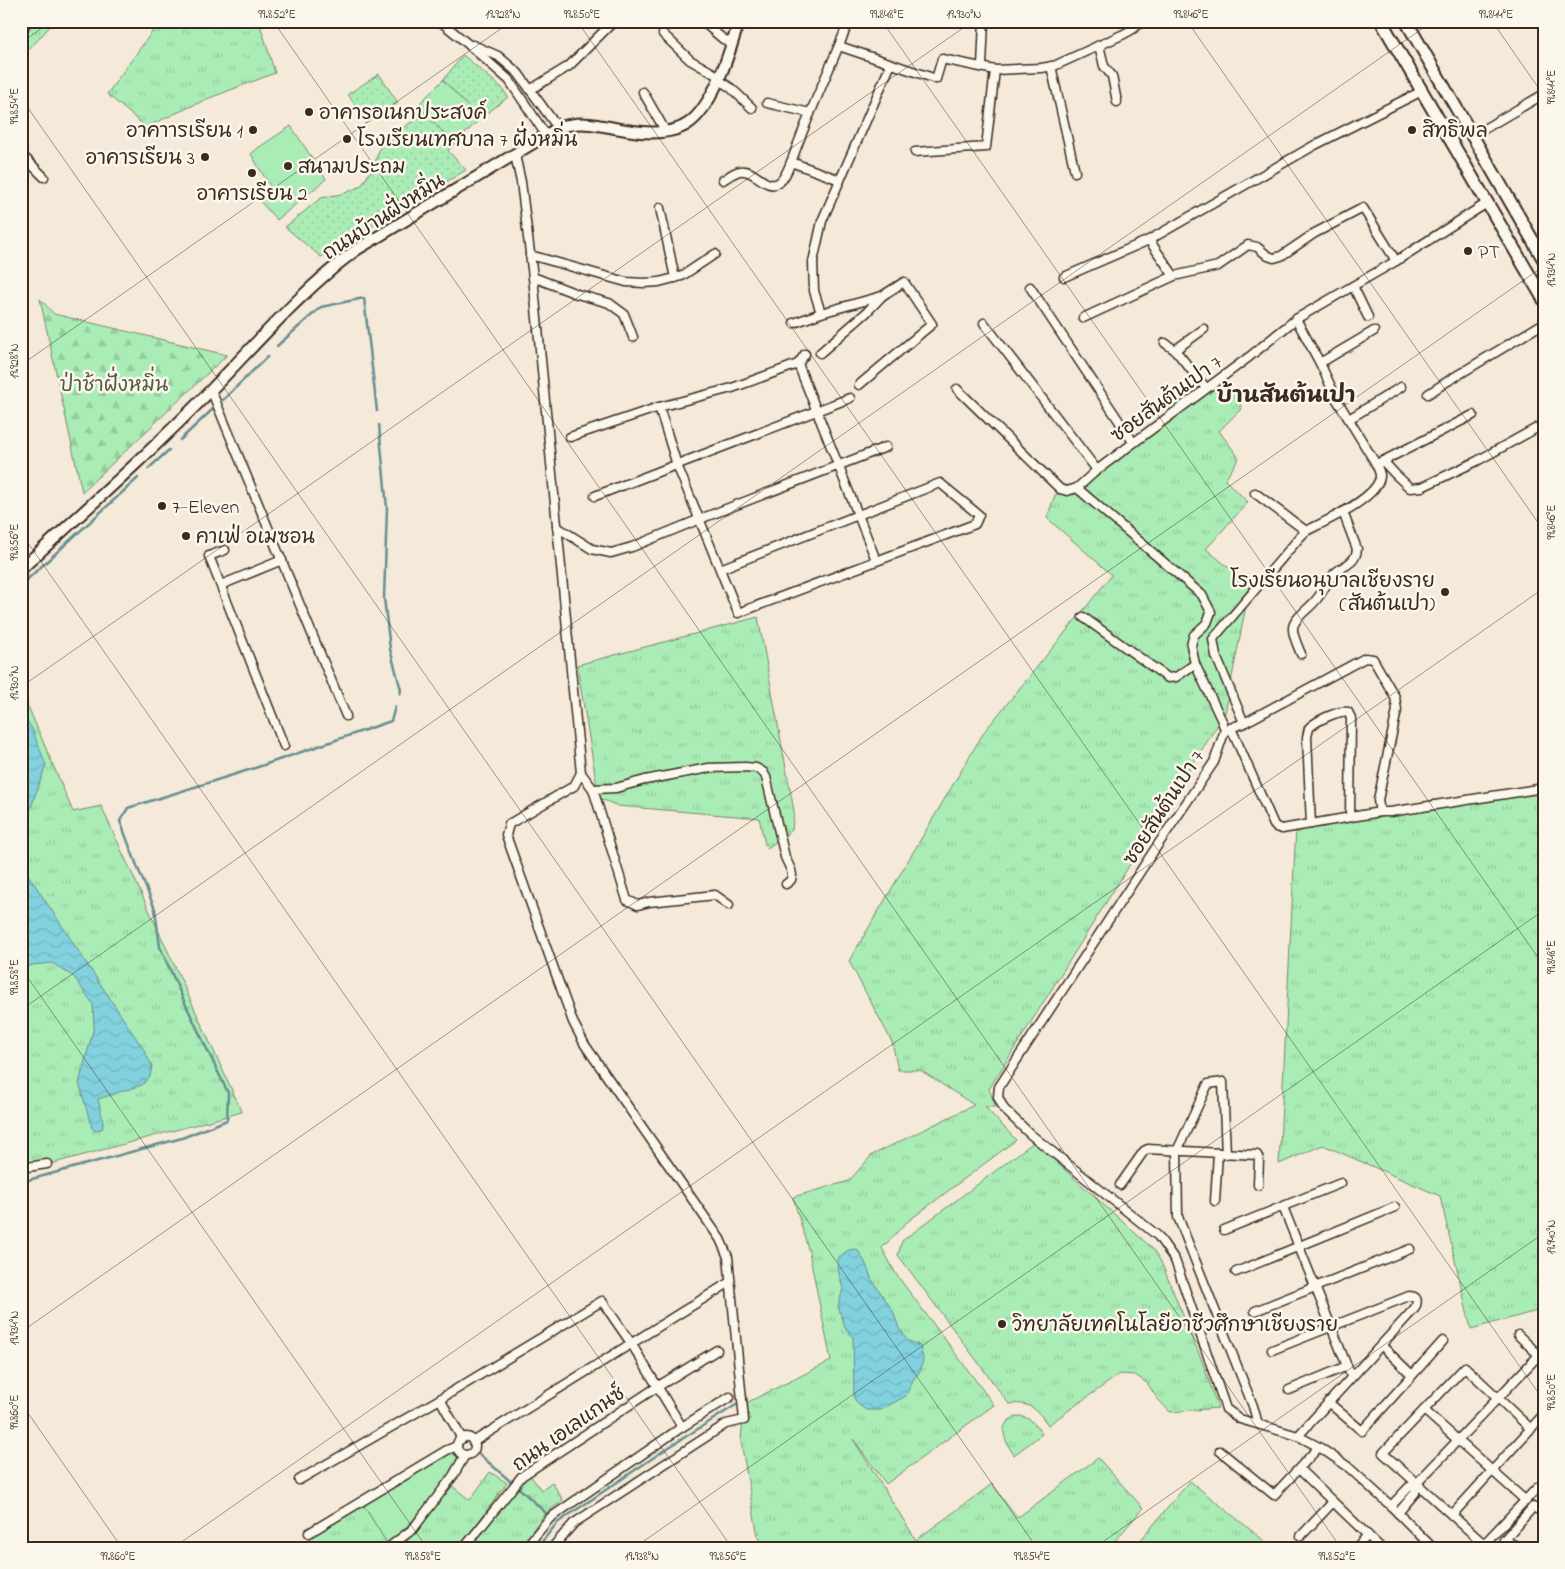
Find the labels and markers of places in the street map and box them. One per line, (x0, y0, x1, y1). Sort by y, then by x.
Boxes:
place label: อาคารอเนกประสงค์ (319, 99, 487, 129)
marker: อาคารอเนกประสงค์ (303, 106, 315, 118)
place label: อาคาารเรียน 1 (126, 118, 243, 147)
place label: สิทธิพล (1422, 118, 1488, 147)
place label: โรงเรียนเทศบาล 7 ฝั่งหมิ่น (357, 121, 578, 156)
marker: อาคาารเรียน 1 (247, 124, 259, 136)
marker: สิทธิพล (1406, 124, 1418, 136)
marker: โรงเรียนเทศบาล 7 ฝั่งหมิ่น (341, 133, 353, 145)
place label: อาคารเรียน 3 (86, 145, 195, 174)
marker: อาคารเรียน 3 (199, 151, 211, 163)
place label: สนามประถม (298, 154, 406, 183)
marker: สนามประถม (282, 160, 294, 172)
marker: อาคารเรียน 2 (246, 167, 258, 179)
place label: อาคารเรียน 2 (196, 181, 308, 210)
place label: PT (1478, 239, 1500, 268)
marker: PT (1462, 245, 1474, 257)
place label: 7-Eleven (172, 494, 239, 523)
marker: 7-Eleven (156, 500, 168, 512)
place label: คาเฟ่ อเมซอน (196, 523, 315, 553)
marker: คาเฟ่ อเมซอน (180, 530, 192, 542)
place label: โรงเรียนอนุบาลเชียงราย (สันต้นเปา) (1230, 567, 1435, 620)
marker: โรงเรียนอนุบาลเชียงราย (สันต้นเปา) (1439, 586, 1451, 598)
place label: วิทยาลัยเทคโนโลยีอาชีวศึกษาเชียงราย (1012, 1311, 1338, 1341)
marker: วิทยาลัยเทคโนโลยีอาชีวศึกษาเชียงราย (996, 1318, 1008, 1330)

